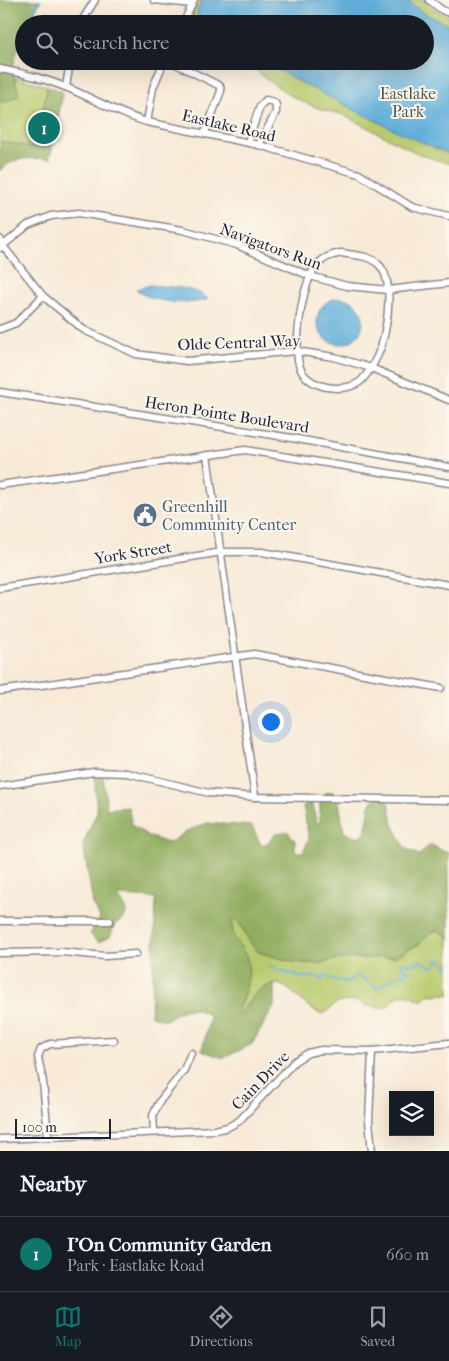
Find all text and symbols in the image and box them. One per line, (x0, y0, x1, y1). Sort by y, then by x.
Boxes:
search box (15, 15, 434, 70)
icon: search (33, 29, 61, 57)
text: Search here (73, 32, 169, 54)
park label: Eastlake Park (380, 84, 436, 121)
street label: Eastlake Road (180, 105, 278, 146)
pin: 1 (28, 109, 60, 147)
street label: Navigators Run (217, 219, 325, 274)
street label: Olde Central Way (177, 331, 301, 354)
street label: Heron Pointe Boulevard (143, 392, 311, 437)
place label: Greenhill Community Center (162, 497, 296, 534)
public building icon: Greenhill Community Center (132, 502, 158, 528)
street label: York Street (92, 537, 173, 568)
your location (258, 709, 284, 735)
street label: Cain Drive (228, 1047, 293, 1114)
map controls (389, 1091, 434, 1136)
button: layers (389, 1091, 434, 1136)
scale bar (15, 1116, 111, 1139)
text: 100 m (22, 1119, 57, 1136)
text: Nearby (20, 1172, 86, 1196)
text: I'On Community Garden (67, 1234, 271, 1256)
text: 1 (33, 1245, 39, 1264)
text: 660 m (386, 1245, 429, 1264)
text: Park · Eastlake Road (67, 1256, 204, 1275)
tab: Map (54, 1303, 82, 1350)
tab: Directions (190, 1303, 253, 1350)
tab: Saved (360, 1303, 395, 1350)

